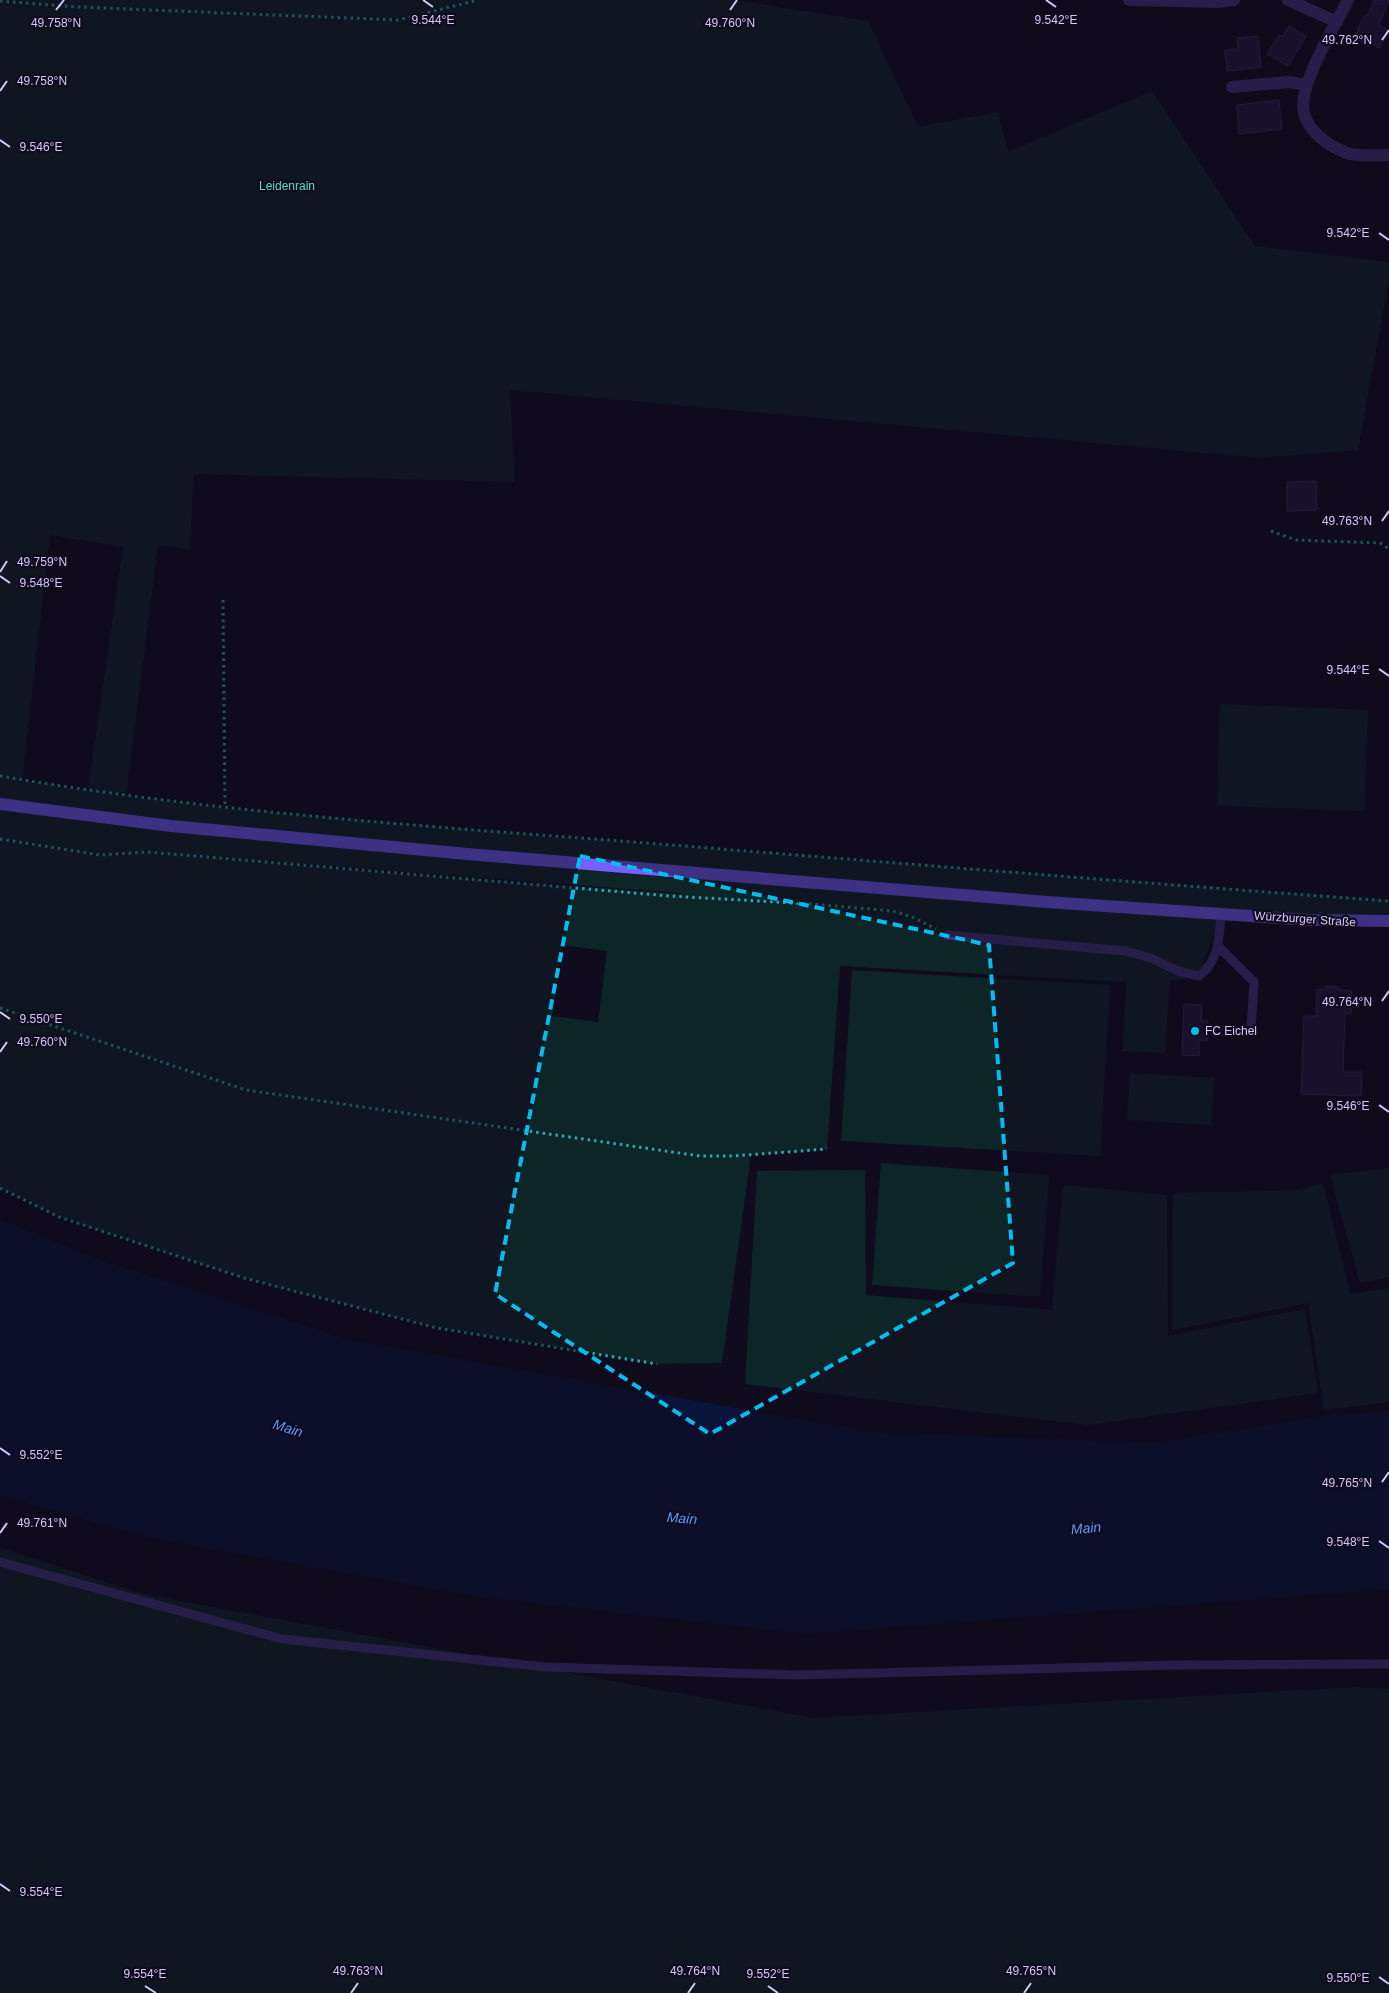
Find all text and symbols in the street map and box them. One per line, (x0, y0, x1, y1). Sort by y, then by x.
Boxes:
text: 9.544°E (412, 13, 454, 27)
text: 9.542°E (1035, 13, 1077, 27)
text: 49.758°N (31, 16, 81, 30)
text: 49.760°N (705, 16, 755, 30)
text: 49.762°N (1322, 33, 1372, 47)
text: 49.758°N (17, 74, 67, 88)
text: 9.546°E (20, 140, 62, 154)
park label: Leidenrain (259, 179, 315, 193)
text: 9.542°E (1327, 226, 1369, 240)
text: 49.763°N (1322, 514, 1372, 528)
text: 49.759°N (17, 555, 67, 569)
text: 9.548°E (20, 576, 62, 590)
text: 9.544°E (1327, 663, 1369, 677)
street label: Würzburger Straße (1254, 908, 1357, 930)
text: 49.764°N (1322, 995, 1372, 1009)
text: 9.550°E (20, 1012, 62, 1026)
place label: FC Eichel (1205, 1024, 1257, 1038)
marker: FC Eichel (1189, 1025, 1201, 1037)
text: 49.760°N (17, 1035, 67, 1049)
text: 9.546°E (1327, 1099, 1369, 1113)
water label: Main (271, 1416, 305, 1440)
text: 9.552°E (20, 1448, 62, 1462)
text: 49.765°N (1322, 1476, 1372, 1490)
water label: Main (666, 1509, 698, 1527)
text: 49.761°N (17, 1516, 67, 1530)
water label: Main (1070, 1519, 1102, 1537)
text: 9.548°E (1327, 1535, 1369, 1549)
text: 9.554°E (20, 1885, 62, 1899)
text: 49.763°N (333, 1964, 383, 1978)
text: 49.764°N (670, 1964, 720, 1978)
text: 49.765°N (1006, 1964, 1056, 1978)
text: 9.554°E (124, 1967, 166, 1981)
text: 9.552°E (747, 1967, 789, 1981)
text: 9.550°E (1327, 1971, 1369, 1985)

